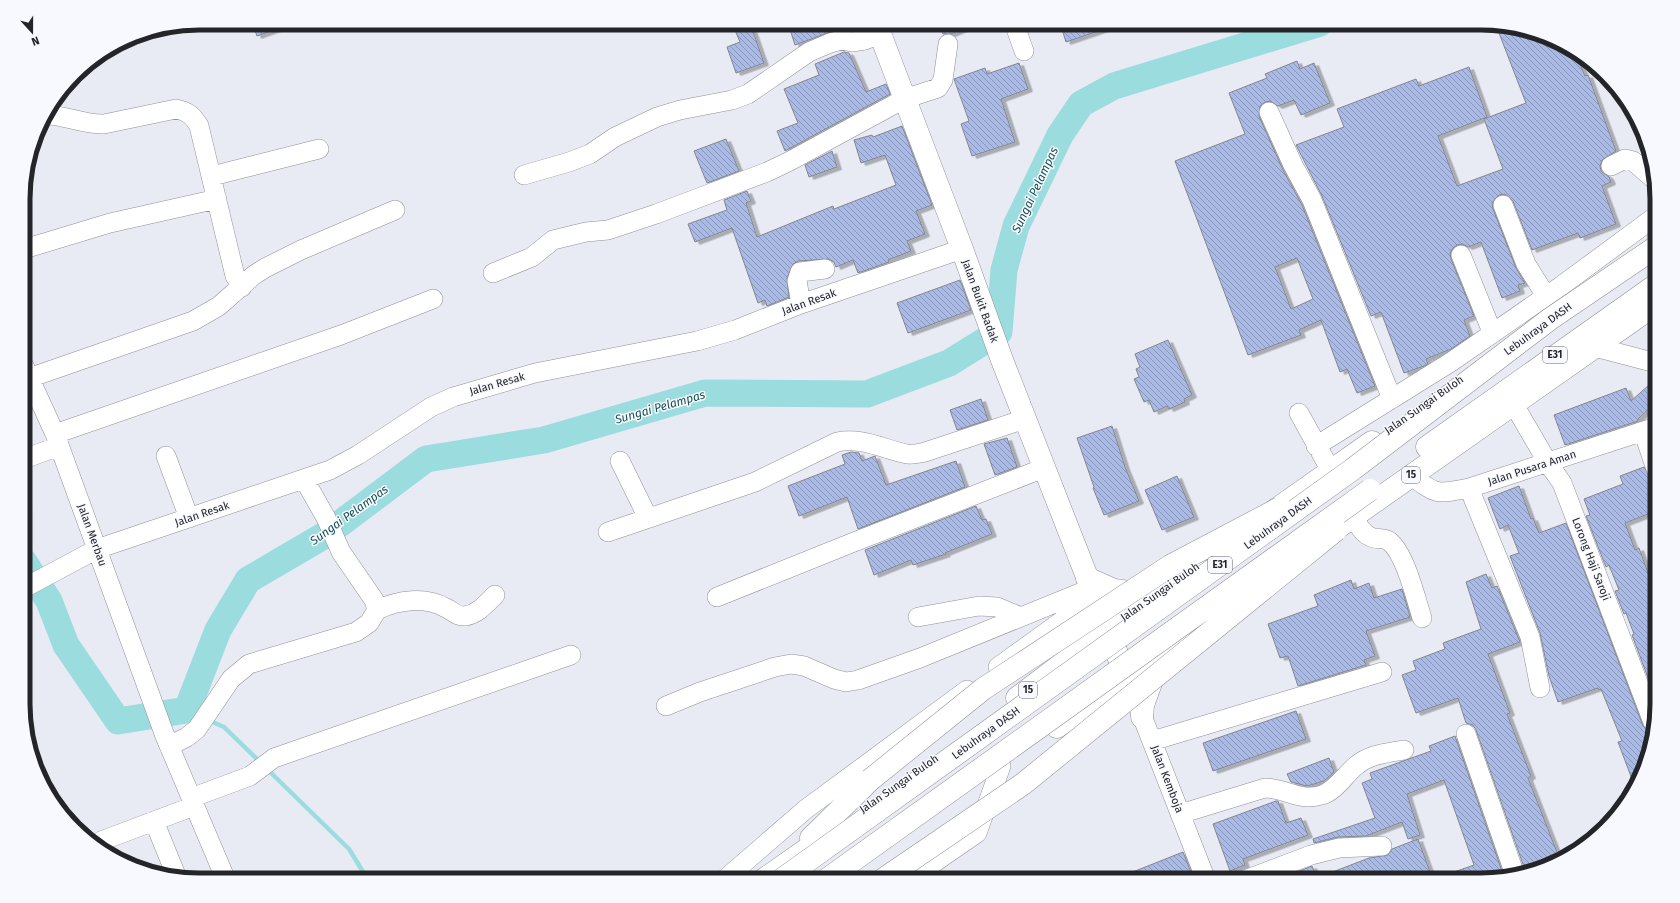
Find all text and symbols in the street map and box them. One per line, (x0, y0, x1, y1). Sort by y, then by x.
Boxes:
north arrow (12, 12, 52, 52)
text: N (30, 33, 41, 48)
water label: Sungai Pelampas (1009, 144, 1061, 236)
street label: Jalan Bukit Badak (959, 258, 1001, 345)
street label: Jalan Resak (780, 286, 838, 318)
street label: Lebuhraya DASH (1501, 300, 1575, 358)
road number: E31 (1543, 347, 1567, 363)
street label: Jalan Resak (468, 370, 526, 398)
street label: Jalan Sungai Buloh (1382, 373, 1466, 437)
water label: Sungai Pelampas (612, 387, 707, 427)
street label: Jalan Pusara Aman (1486, 448, 1578, 488)
road number: 15 (1402, 467, 1420, 483)
water label: Sungai Pelampas (306, 482, 391, 549)
street label: Lebuhraya DASH (1241, 494, 1315, 552)
street label: Jalan Resak (173, 498, 231, 529)
street label: Jalan Merbau (75, 502, 109, 568)
street label: Lorong Haji Saroji (1569, 516, 1613, 602)
road number: E31 (1208, 557, 1232, 573)
street label: Jalan Sungai Buloh (1118, 560, 1202, 624)
road number: 15 (1019, 682, 1037, 698)
street label: Lebuhraya DASH (949, 704, 1023, 762)
street label: Jalan Kemboja (1148, 743, 1186, 815)
street label: Jalan Sungai Buloh (857, 752, 941, 816)

